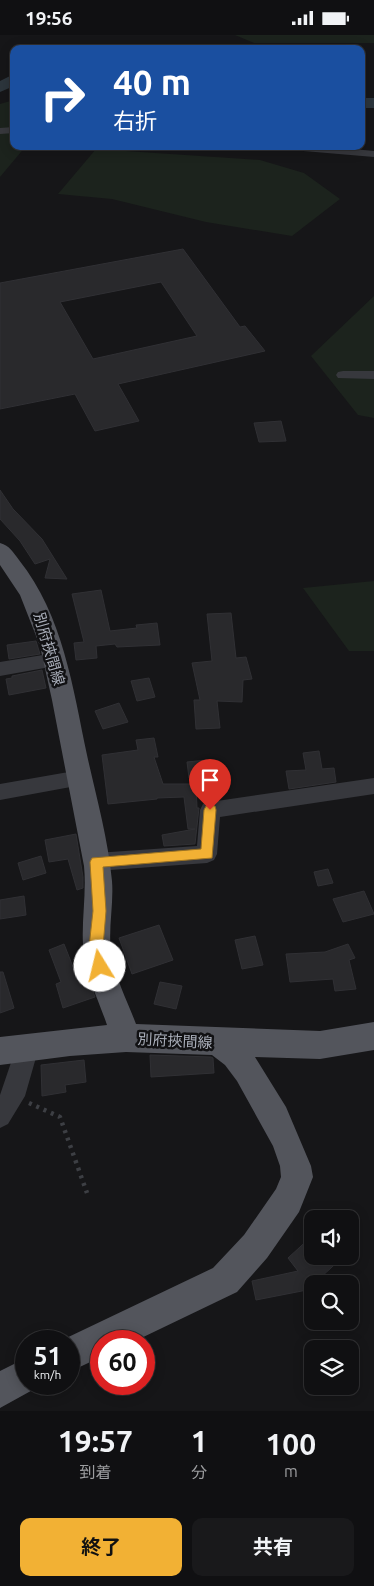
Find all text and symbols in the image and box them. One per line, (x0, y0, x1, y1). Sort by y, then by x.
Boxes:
text: 19:56 (25, 7, 73, 29)
text: 40 m (113, 62, 191, 102)
icon: right (30, 65, 95, 130)
text: 右折 (113, 108, 157, 133)
street label: 別府挾間線 (31, 610, 68, 687)
pin (189, 759, 231, 810)
icon: arrive (196, 766, 224, 794)
position arrow (73, 939, 125, 991)
street label: 別府挾間線 (137, 1030, 213, 1051)
map controls (304, 1210, 359, 1395)
button: sound (304, 1210, 359, 1265)
button: search (304, 1275, 359, 1330)
speed limit sign: 60 (90, 1330, 155, 1395)
button: layers (304, 1340, 359, 1395)
text: 51 (33, 1342, 62, 1370)
text: km/h (34, 1368, 61, 1381)
text: 19:57 (58, 1424, 133, 1458)
text: 1 (191, 1424, 208, 1458)
text: 100 (265, 1427, 316, 1461)
text: m (284, 1462, 298, 1480)
text: 到着 (79, 1463, 111, 1481)
text: 分 (191, 1463, 207, 1481)
button: 終了 (20, 1518, 182, 1576)
button: 共有 (192, 1518, 354, 1576)

